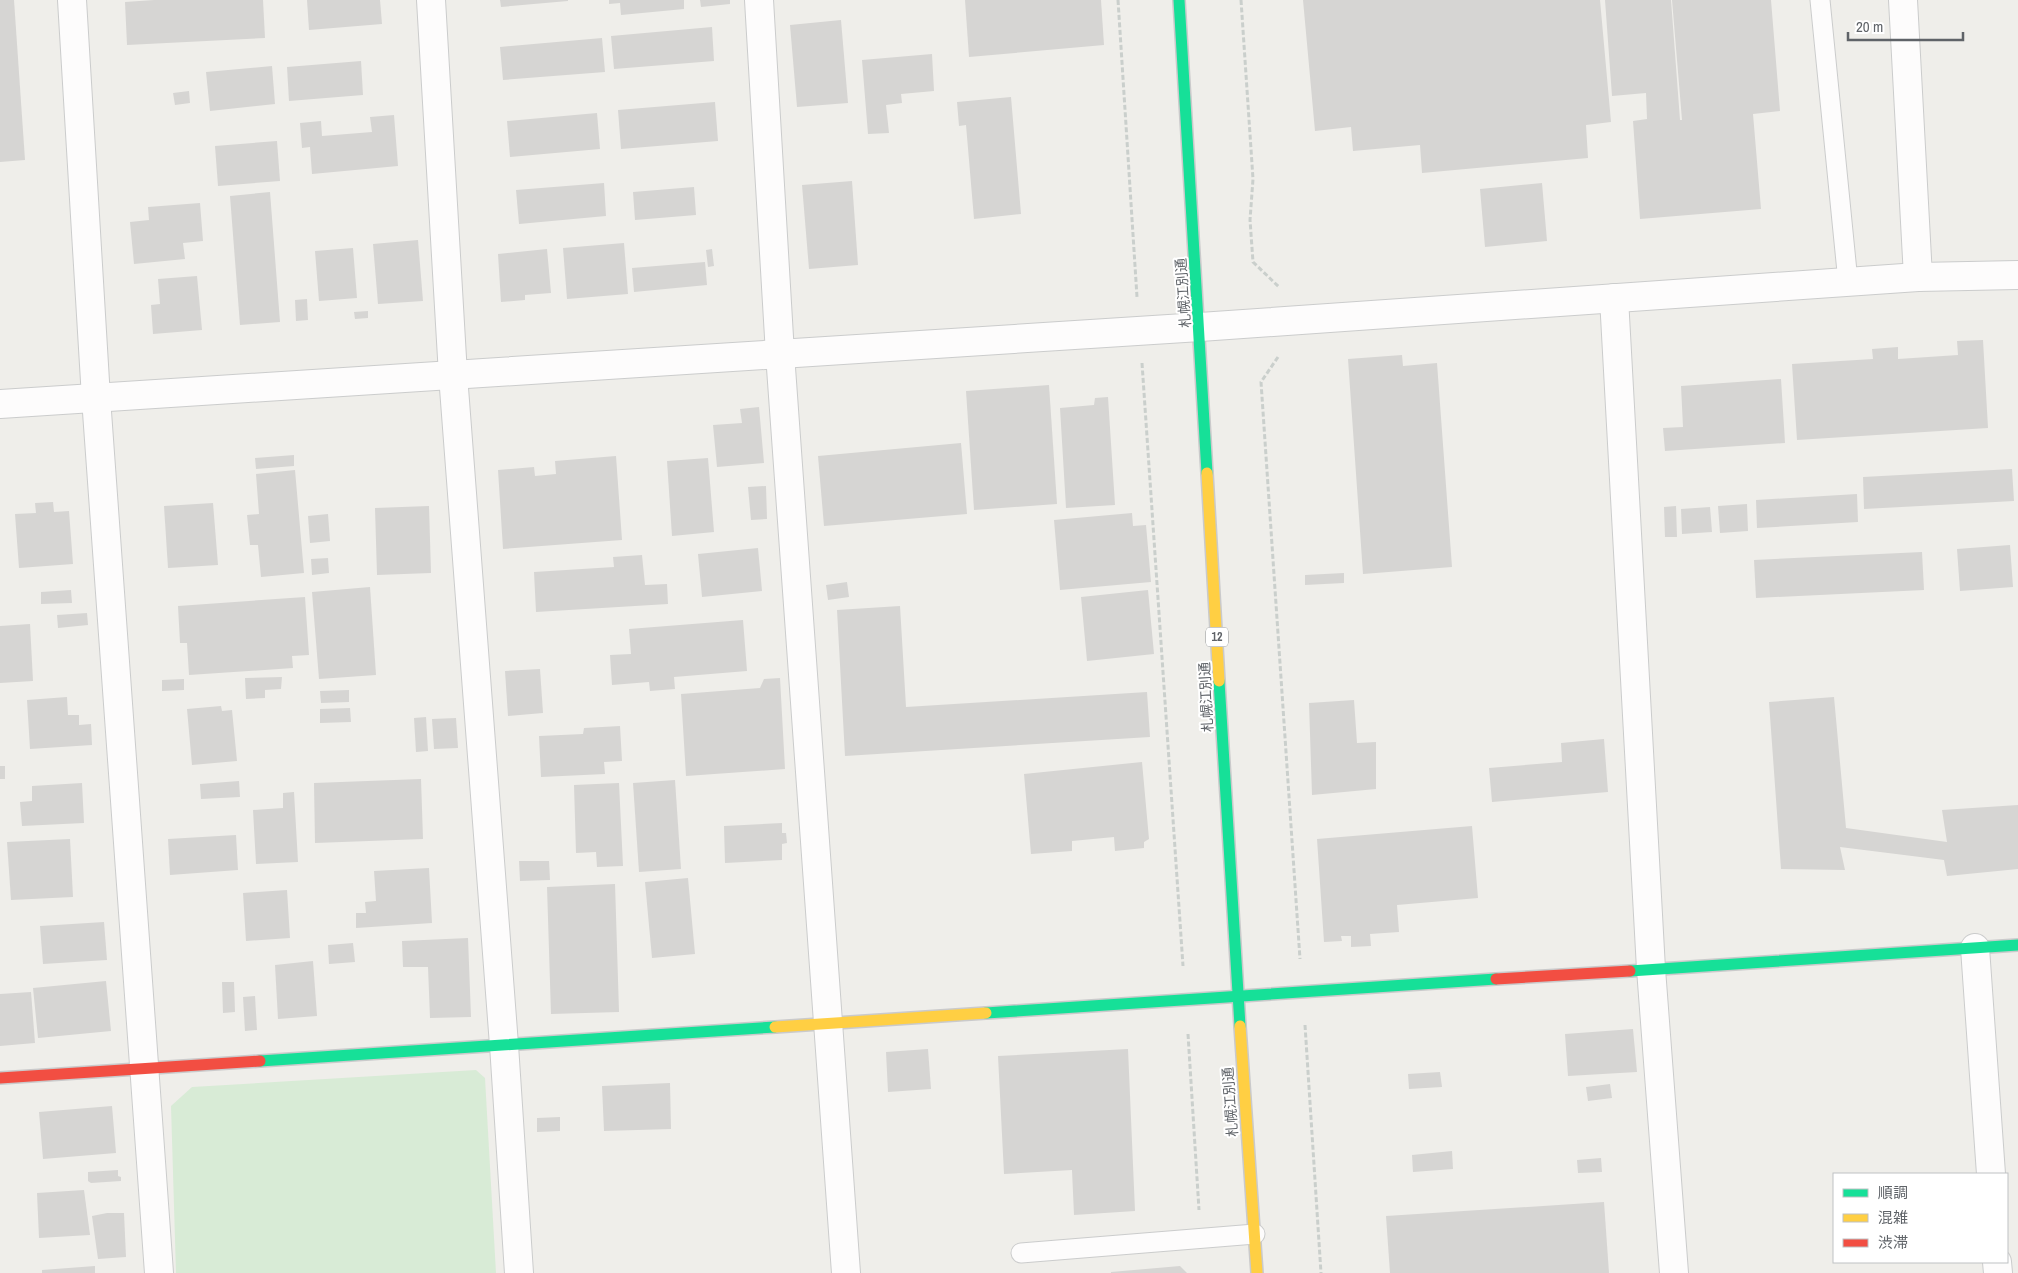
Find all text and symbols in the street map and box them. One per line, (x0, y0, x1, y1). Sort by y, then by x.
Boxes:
scale bar (1848, 10, 1963, 42)
text: 20 m (1856, 16, 1883, 37)
street label: 札幌江別通 (1172, 257, 1194, 329)
road number: 12 (1206, 628, 1228, 646)
street label: 札幌江別通 (1195, 662, 1217, 732)
street label: 札幌江別通 (1219, 1066, 1241, 1138)
legend (1833, 1173, 2008, 1263)
text: 順調 (1878, 1182, 1908, 1203)
text: 混雑 (1878, 1207, 1908, 1228)
text: 渋滞 (1878, 1232, 1908, 1253)

